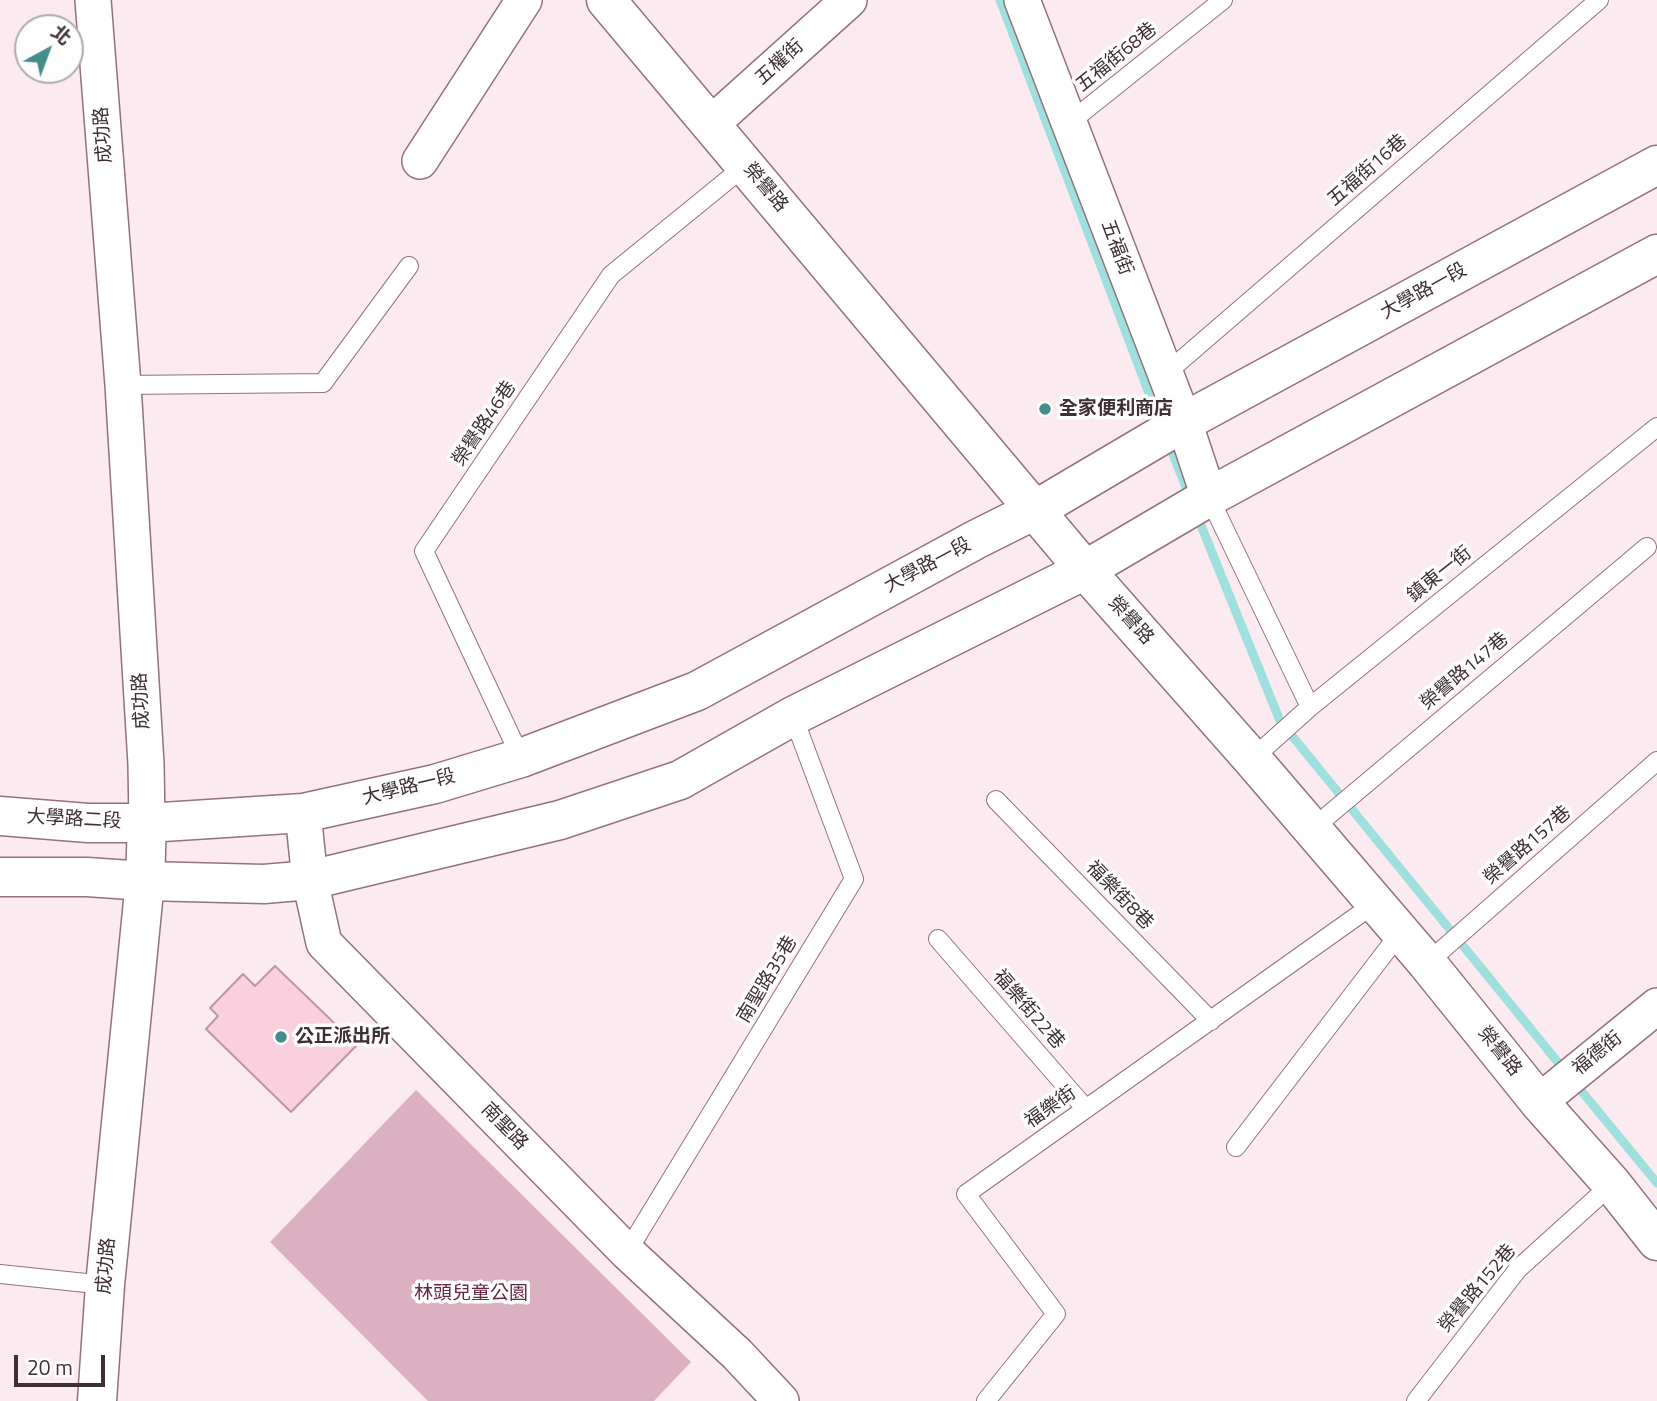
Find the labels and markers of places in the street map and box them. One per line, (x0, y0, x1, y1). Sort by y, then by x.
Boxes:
place label: 全家便利商店 (1059, 398, 1173, 420)
marker: 全家便利商店 (1037, 401, 1053, 417)
place label: 公正派出所 (295, 1026, 390, 1048)
marker: 公正派出所 (273, 1029, 289, 1045)

